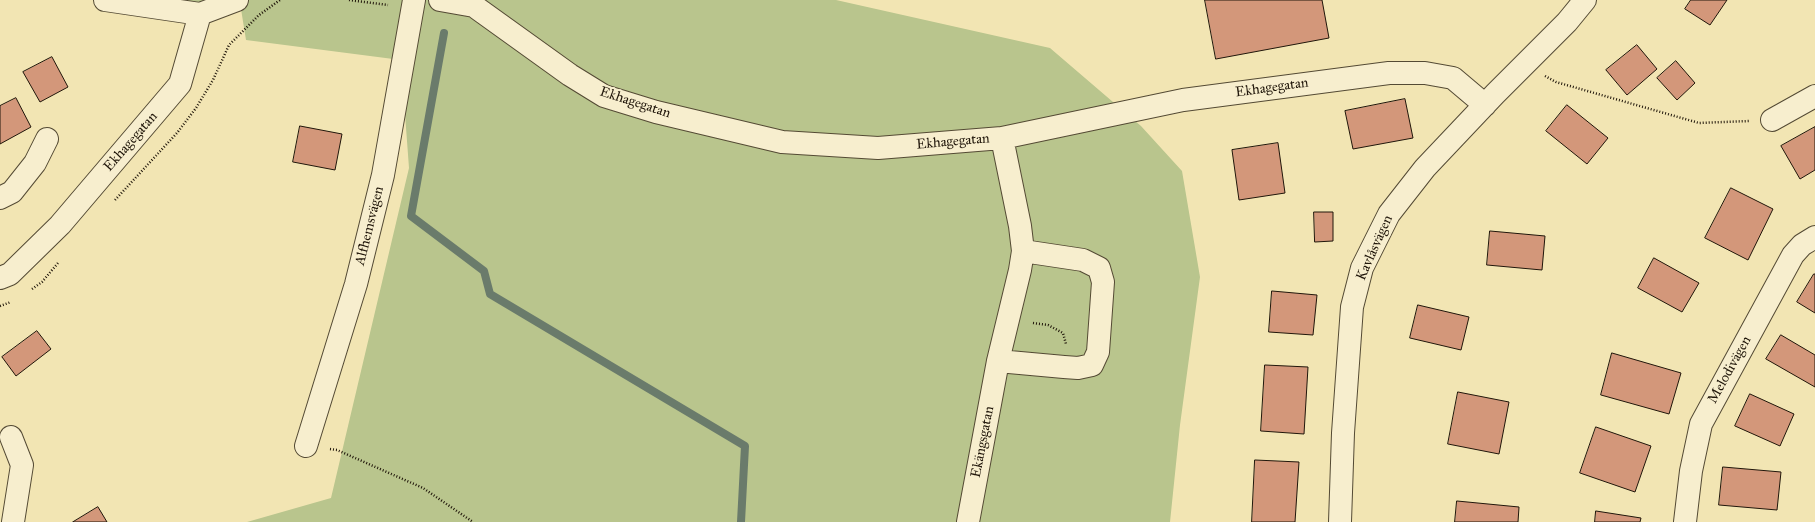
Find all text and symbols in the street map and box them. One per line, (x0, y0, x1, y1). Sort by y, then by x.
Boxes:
street label: Ekhagegatan (1234, 75, 1310, 101)
street label: Ekhagegatan (597, 84, 673, 122)
street label: Ekhagegatan (101, 109, 161, 175)
street label: Ekhagegatan (916, 130, 990, 154)
street label: Alfhemsvägen (352, 185, 388, 267)
street label: Kavlåsvägen (1353, 213, 1397, 283)
street label: Melodivägen (1705, 333, 1755, 407)
street label: Ekängsgatan (968, 405, 998, 479)

